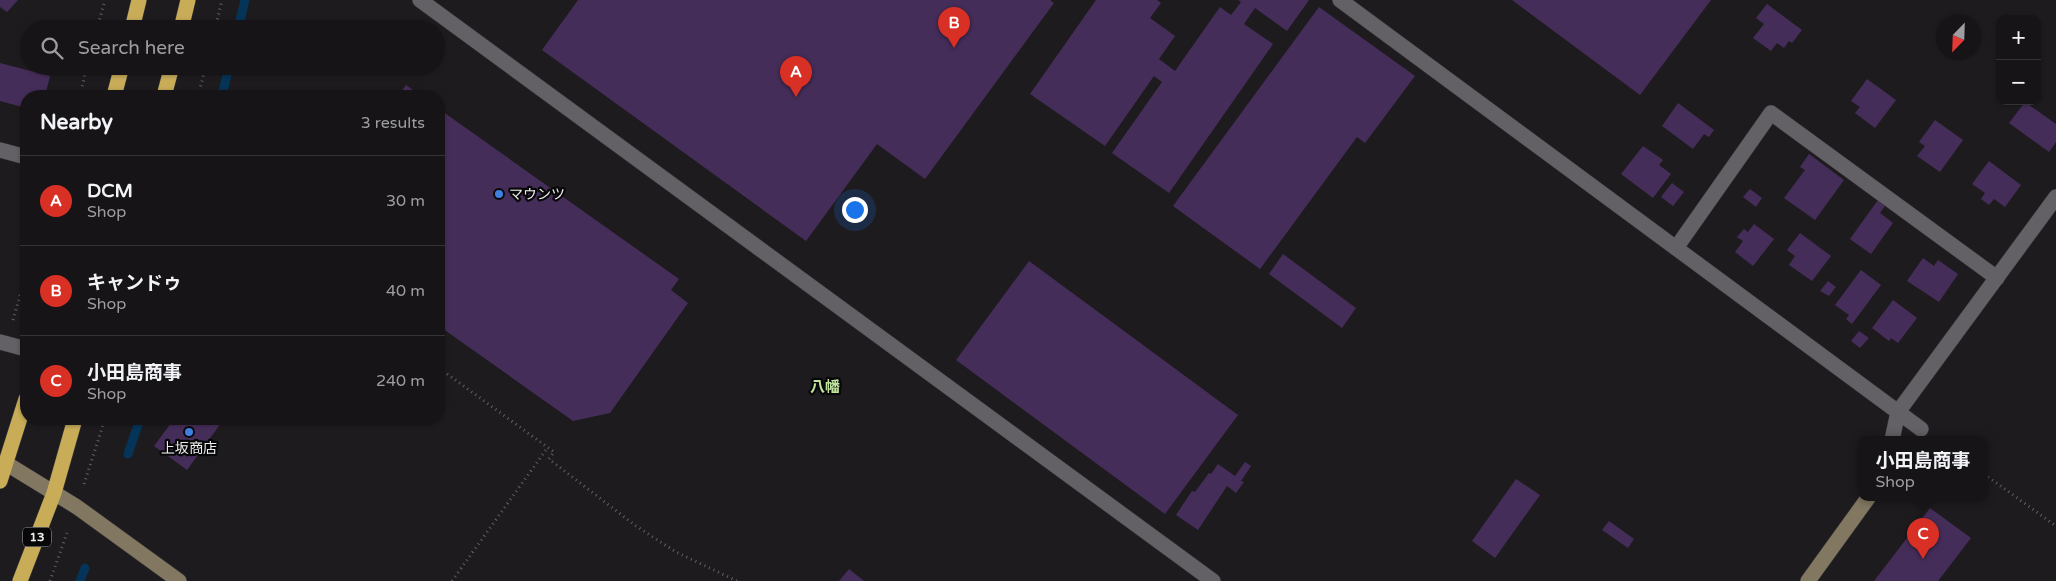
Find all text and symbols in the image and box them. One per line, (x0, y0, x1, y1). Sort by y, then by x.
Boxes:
pin: B (938, 7, 970, 48)
north arrow (1936, 15, 1981, 60)
map controls (1996, 15, 2041, 105)
button: + (1996, 15, 2041, 60)
search box (20, 20, 445, 75)
icon: search (38, 34, 66, 62)
text: Search here (78, 37, 185, 59)
pin: A (780, 56, 812, 97)
button: − (1996, 60, 2041, 105)
text: Nearby (40, 110, 113, 135)
text: 3 results (361, 113, 425, 133)
text: DCM (87, 180, 133, 202)
place label: マウンツ (509, 186, 565, 203)
marker: マウンツ (493, 188, 505, 200)
text: A (50, 191, 62, 211)
text: 30 m (386, 191, 425, 211)
your location (842, 197, 868, 223)
text: Shop (87, 202, 126, 222)
text: キャンドゥ (87, 272, 182, 294)
text: B (50, 281, 62, 301)
text: 40 m (386, 281, 425, 301)
text: Shop (87, 294, 126, 314)
text: 小田島商事 (87, 362, 182, 384)
text: C (50, 371, 62, 391)
text: 240 m (376, 371, 425, 391)
district label: 八幡 (810, 378, 840, 396)
text: Shop (87, 384, 126, 404)
marker: 上坂商店 (183, 426, 195, 438)
popup (1858, 436, 1988, 501)
place label: 上坂商店 (161, 440, 217, 457)
text: 小田島商事 (1875, 450, 1971, 472)
text: Shop (1875, 472, 1915, 492)
pin: C (1907, 518, 1939, 559)
road number: 13 (23, 528, 51, 546)

